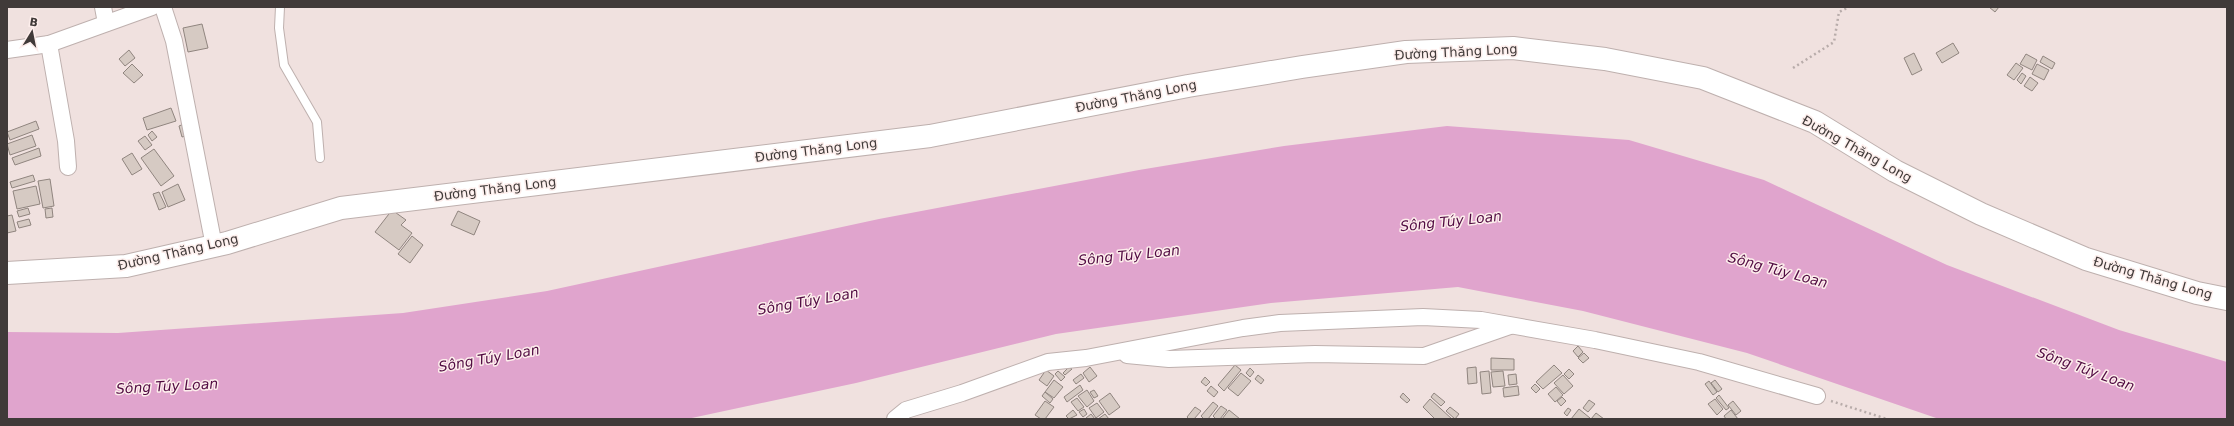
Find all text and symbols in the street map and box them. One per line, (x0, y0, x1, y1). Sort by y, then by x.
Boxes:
north arrow (12, 12, 52, 52)
text: B (28, 16, 39, 30)
street label: Đường Thăng Long (1394, 41, 1518, 63)
street label: Đường Thăng Long (1074, 77, 1198, 115)
street label: Đường Thăng Long (1800, 113, 1914, 185)
street label: Đường Thăng Long (754, 135, 878, 165)
street label: Đường Thăng Long (433, 174, 557, 204)
water label: Sông Túy Loan (1399, 208, 1503, 234)
street label: Đường Thăng Long (116, 231, 240, 273)
water label: Sông Túy Loan (1077, 242, 1181, 268)
water label: Sông Túy Loan (1727, 249, 1829, 291)
street label: Đường Thăng Long (2092, 254, 2214, 302)
water label: Sông Túy Loan (756, 284, 860, 318)
water label: Sông Túy Loan (437, 341, 541, 375)
water label: Sông Túy Loan (2035, 344, 2137, 394)
water label: Sông Túy Loan (116, 375, 218, 397)

